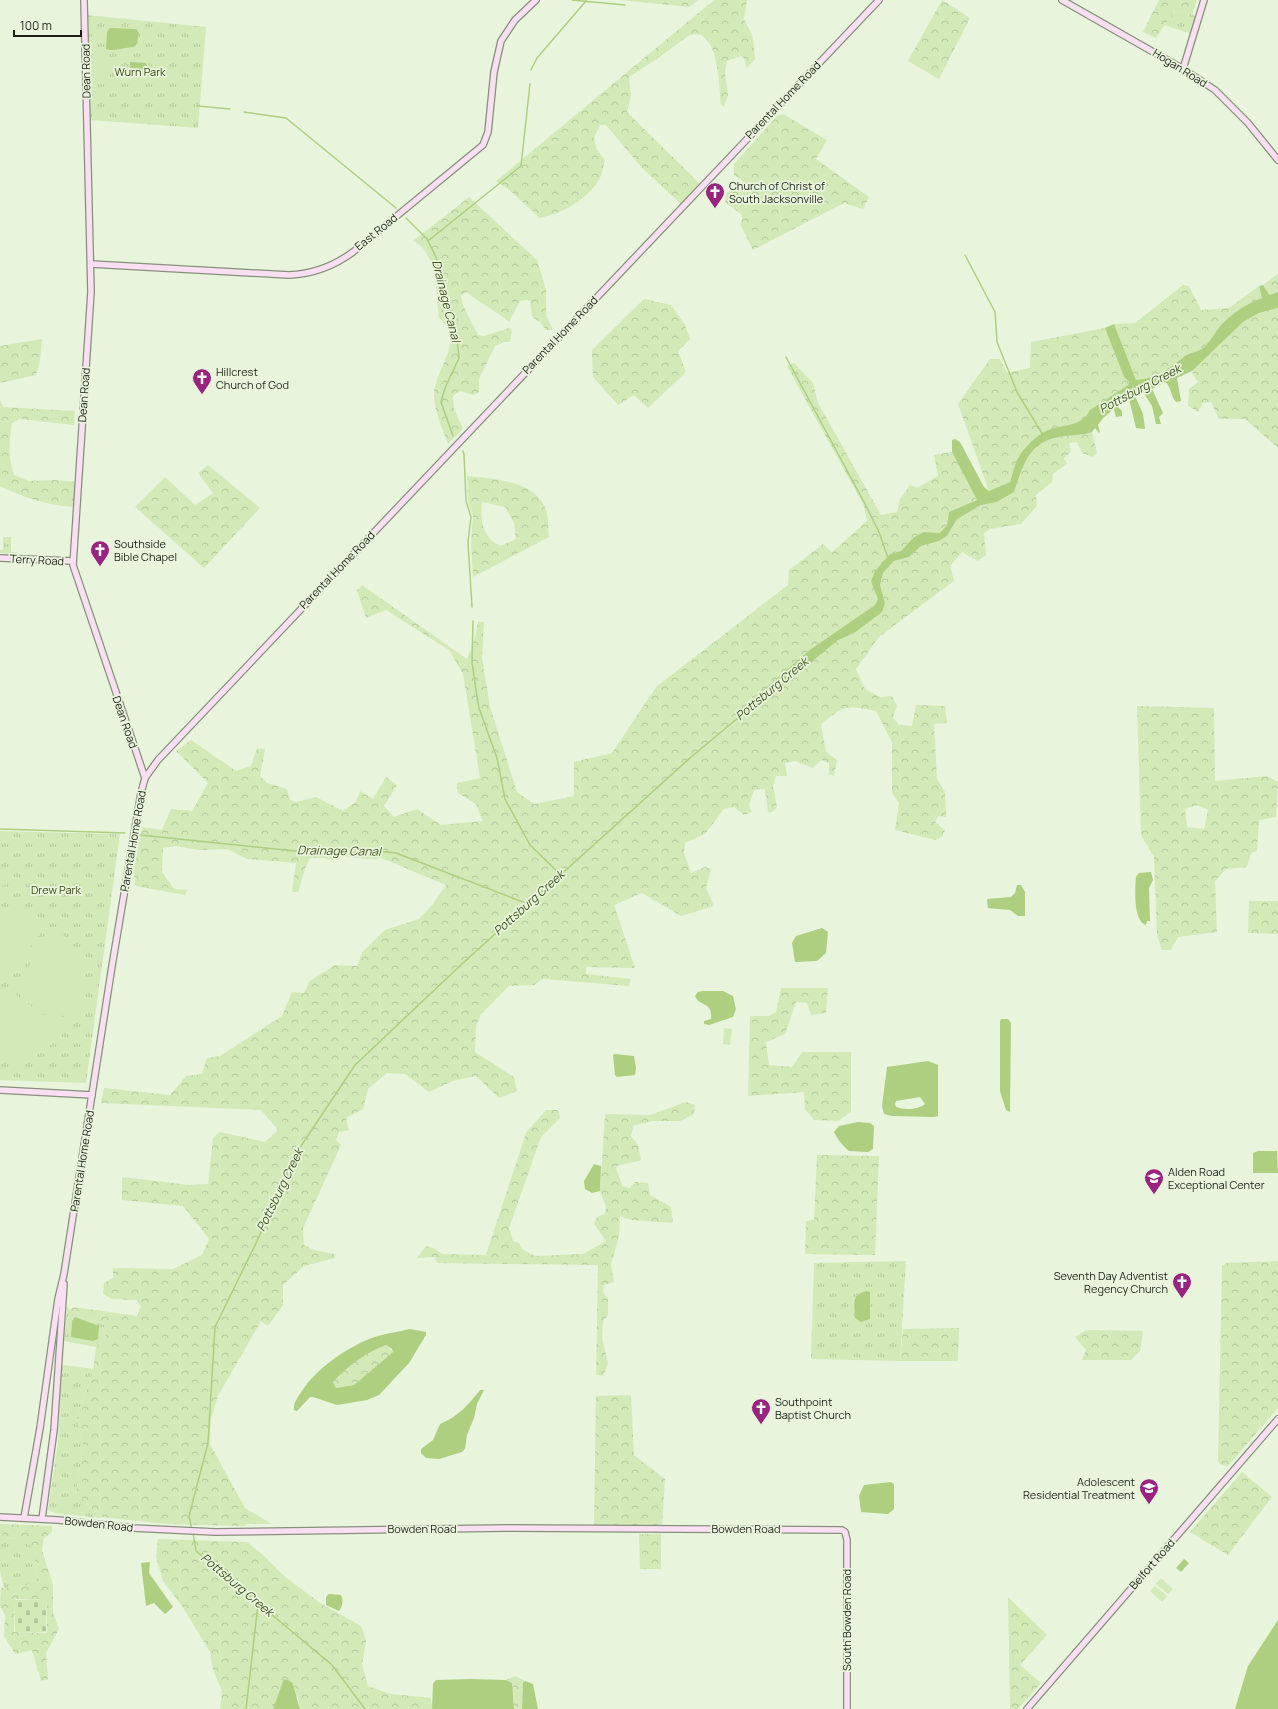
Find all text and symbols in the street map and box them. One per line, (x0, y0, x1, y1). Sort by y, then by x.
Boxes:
scale bar (14, 12, 81, 38)
text: 100 m (20, 17, 52, 34)
street label: Dean Road (78, 44, 93, 98)
street label: Hogan Road (1150, 45, 1210, 90)
street label: Parental Home Road (742, 58, 824, 142)
park label: Wurn Park (114, 64, 166, 79)
place label: Church of Christ of South Jacksonville (729, 178, 825, 206)
church icon: Church of Christ of South Jacksonville (704, 181, 726, 209)
street label: East Road (351, 210, 400, 253)
water label: Drainage Canal (428, 258, 465, 346)
street label: Parental Home Road (519, 293, 601, 377)
water label: Pottsburg Creek (1096, 359, 1185, 417)
place label: Hillcrest Church of God (216, 364, 289, 392)
street label: Dean Road (74, 367, 93, 423)
church icon: Hillcrest Church of God (191, 367, 213, 395)
street label: Parental Home Road (296, 528, 378, 612)
place label: Southside Bible Chapel (114, 536, 177, 564)
church icon: Southside Bible Chapel (89, 539, 111, 567)
street label: Terry Road (10, 551, 64, 568)
water label: Pottsburg Creek (732, 652, 813, 724)
street label: Dean Road (109, 694, 141, 750)
street label: Parental Home Road (116, 789, 149, 893)
water label: Drainage Canal (297, 841, 383, 860)
water label: Pottsburg Creek (489, 865, 569, 939)
park label: Drew Park (31, 882, 82, 897)
street label: Parental Home Road (66, 1109, 97, 1213)
water label: Pottsburg Creek (252, 1144, 308, 1234)
place label: Alden Road Exceptional Center (1168, 1164, 1265, 1192)
school or university icon: Alden Road Exceptional Center (1143, 1167, 1165, 1195)
place label: Seventh Day Adventist Regency Church (1054, 1268, 1168, 1296)
church icon: Seventh Day Adventist Regency Church (1171, 1271, 1193, 1299)
place label: Southpoint Baptist Church (775, 1394, 851, 1422)
church icon: Southpoint Baptist Church (750, 1397, 772, 1425)
place label: Adolescent Residential Treatment (1023, 1474, 1135, 1502)
school or university icon: Adolescent Residential Treatment (1138, 1477, 1160, 1505)
street label: Bowden Road (64, 1512, 134, 1535)
street label: Bowden Road (388, 1521, 456, 1536)
street label: Bowden Road (712, 1521, 780, 1536)
street label: Belfort Road (1125, 1535, 1178, 1592)
water label: Pottsburg Creek (197, 1549, 279, 1621)
street label: South Bowden Road (839, 1569, 854, 1671)

